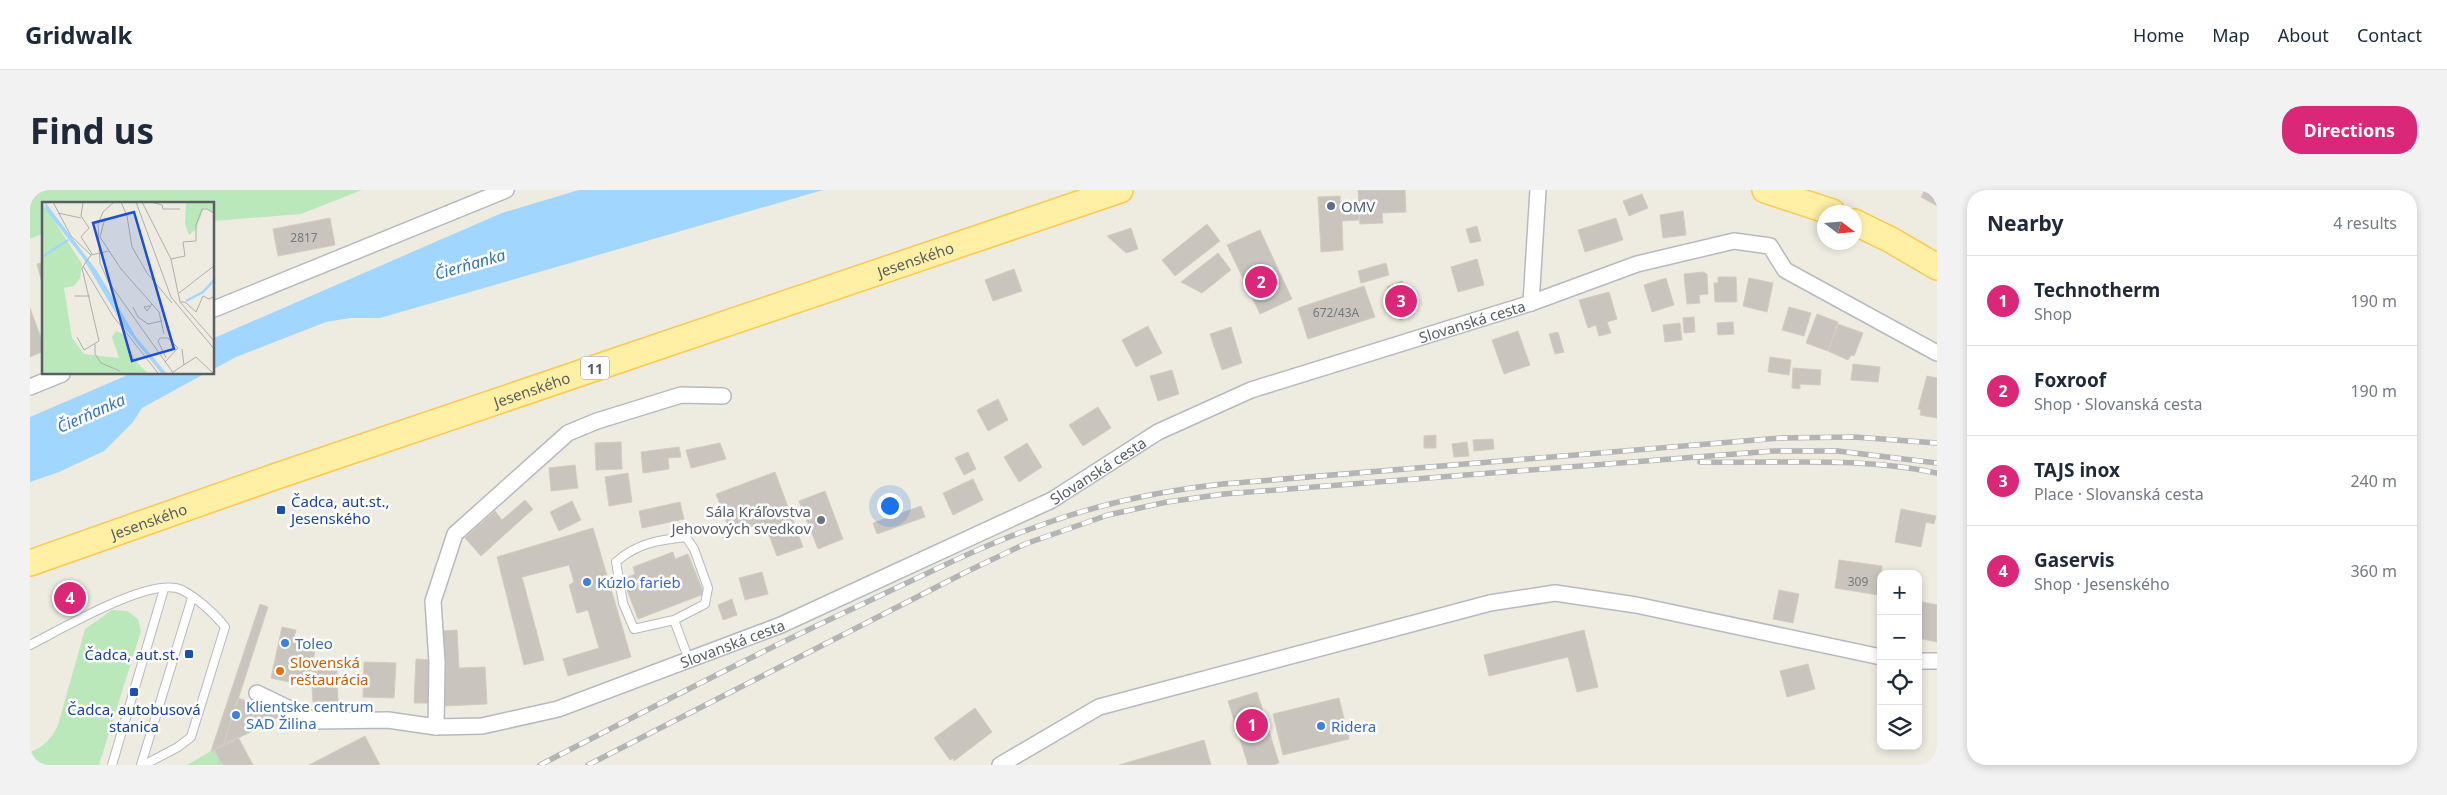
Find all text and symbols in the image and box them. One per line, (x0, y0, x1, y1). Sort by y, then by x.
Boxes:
text: Gridwalk (25, 18, 132, 51)
text: Home (2133, 23, 2184, 47)
text: Map (2212, 23, 2250, 47)
text: About (2278, 23, 2329, 47)
text: Contact (2357, 23, 2422, 47)
button: Directions (2282, 106, 2417, 154)
text: Find us (30, 107, 154, 154)
place label: OMV (1341, 196, 1375, 216)
marker: OMV (1325, 200, 1337, 212)
inset map (42, 202, 215, 375)
north arrow (1817, 205, 1862, 250)
text: Nearby (1987, 209, 2063, 237)
text: 4 results (2333, 212, 2397, 234)
house number: 2817 (290, 229, 318, 246)
street label: Jesenského (873, 237, 956, 282)
water label: Čierňanka (432, 243, 508, 285)
pin: 2 (1245, 263, 1277, 301)
text: Technotherm (2034, 277, 2160, 303)
pin: 3 (1385, 282, 1417, 320)
text: 1 (1998, 290, 2008, 312)
text: 190 m (2350, 290, 2397, 312)
street label: Slovanská cesta (1416, 295, 1528, 347)
text: Shop (2034, 303, 2072, 325)
house number: 672/43A (1313, 304, 1360, 321)
road number: 11 (581, 357, 609, 380)
street label: Jesenského (489, 367, 573, 412)
text: Foxroof (2034, 367, 2106, 393)
text: 2 (1998, 380, 2008, 402)
text: 190 m (2350, 380, 2397, 402)
water label: Čierňanka (53, 388, 129, 438)
text: Shop · Slovanská cesta (2034, 393, 2203, 415)
street label: Slovanská cesta (1046, 432, 1150, 509)
text: TAJS inox (2034, 457, 2120, 483)
text: 3 (1998, 470, 2008, 492)
text: 240 m (2350, 470, 2397, 492)
text: Place · Slovanská cesta (2034, 483, 2204, 505)
place label: Čadca, aut.st., Jesenského (289, 491, 389, 528)
your location (877, 493, 903, 519)
street label: Jesenského (106, 498, 190, 544)
place label: Sála Kráľovstva Jehovových svedkov (669, 501, 811, 538)
marker: Čadca, aut.st., Jesenského (275, 504, 287, 516)
marker: Sála Kráľovstva Jehovových svedkov (815, 514, 827, 526)
text: Gaservis (2034, 547, 2115, 573)
text: 4 (1998, 560, 2008, 582)
text: 360 m (2350, 560, 2397, 582)
map controls (1877, 570, 1922, 750)
button: + (1877, 570, 1922, 615)
place label: Kúzlo farieb (597, 572, 681, 592)
house number: 309 (1848, 573, 1868, 590)
text: Shop · Jesenského (2034, 573, 2170, 595)
marker: Kúzlo farieb (581, 576, 593, 588)
pin: 4 (54, 579, 86, 617)
street label: Slovanská cesta (677, 615, 787, 672)
button: − (1877, 615, 1922, 660)
place label: Toleo (295, 633, 333, 653)
marker: Toleo (279, 637, 291, 649)
place label: Čadca, aut.st. (85, 644, 179, 664)
marker: Čadca, aut.st. (183, 648, 195, 660)
place label: Slovenská reštaurácia (290, 652, 368, 689)
button: locate (1877, 660, 1922, 705)
marker: Slovenská reštaurácia (274, 665, 286, 677)
marker: Čadca, autobusová stanica (128, 686, 140, 698)
place label: Klientske centrum SAD Žilina (246, 696, 374, 733)
place label: Čadca, autobusová stanica (67, 699, 201, 736)
button: layers (1877, 705, 1922, 750)
pin: 1 (1236, 706, 1268, 744)
marker: Klientske centrum SAD Žilina (230, 709, 242, 721)
place label: Ridera (1331, 716, 1376, 736)
marker: Ridera (1315, 720, 1327, 732)

